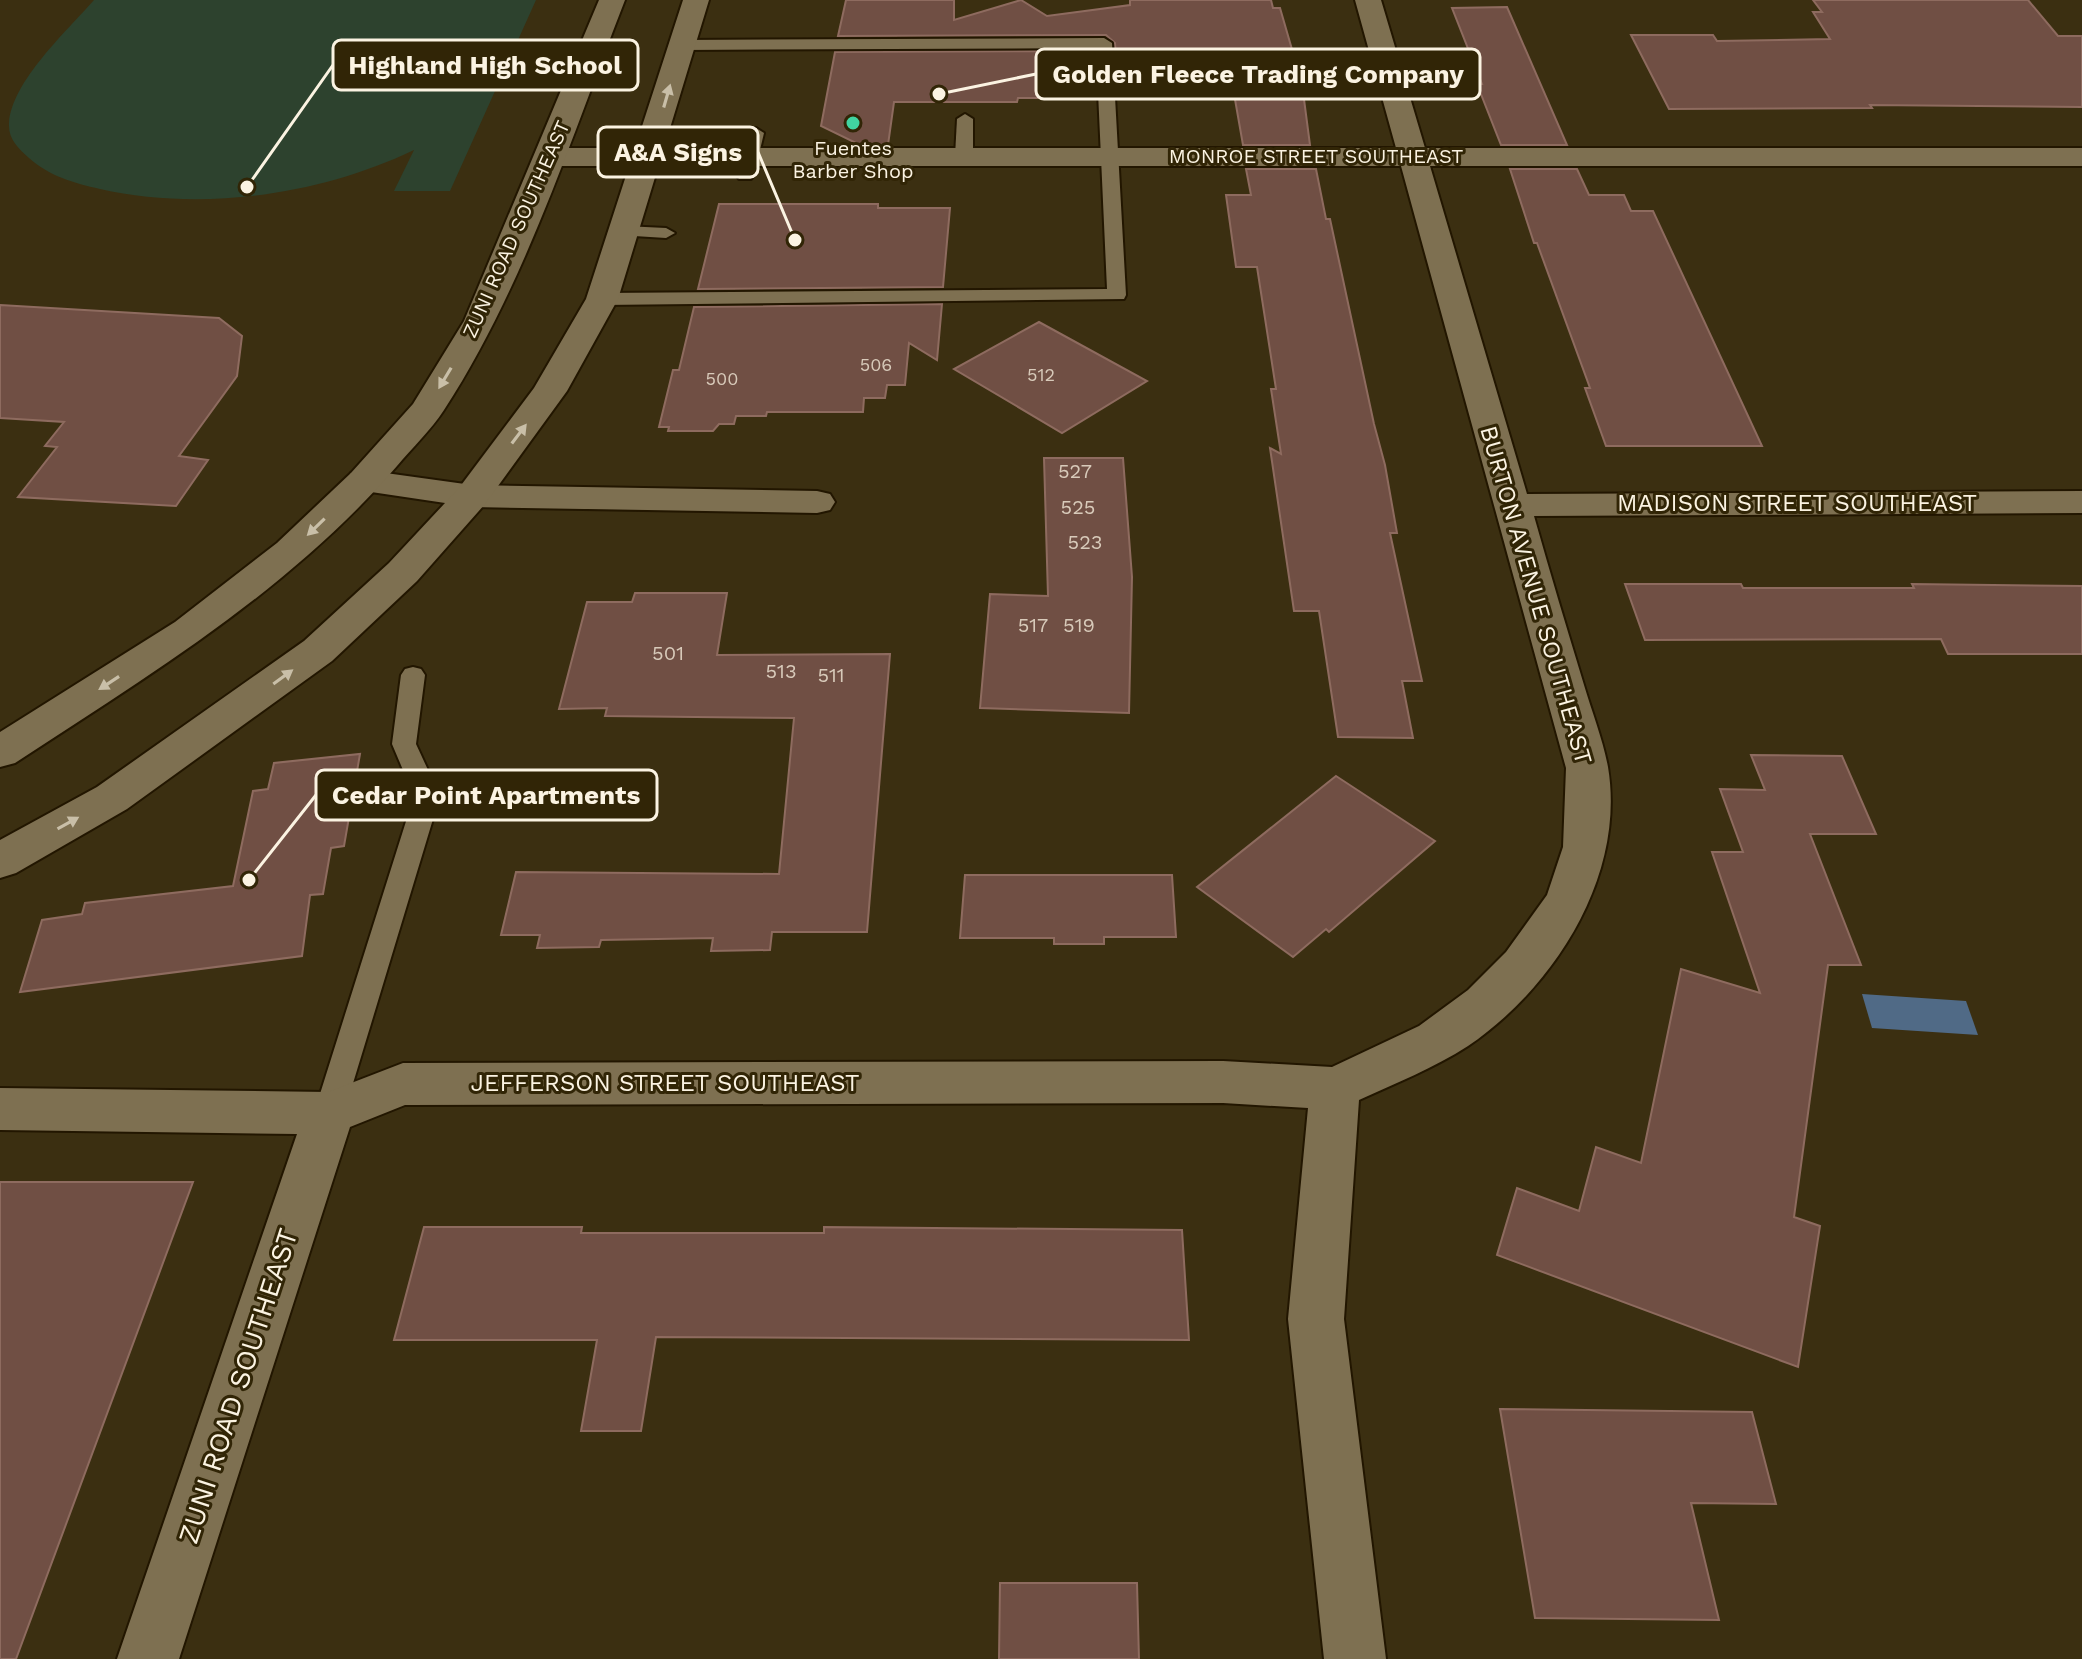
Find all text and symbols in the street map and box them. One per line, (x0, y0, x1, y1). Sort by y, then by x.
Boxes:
callout: Highland High School (333, 40, 638, 90)
callout: Golden Fleece Trading Company (1036, 49, 1480, 99)
text: Highland High School (348, 50, 622, 80)
text: Golden Fleece Trading Company (1052, 59, 1464, 89)
one-way arrow (661, 83, 674, 107)
marker: Fuentes Barber Shop (844, 114, 862, 132)
street label: ZUNI ROAD SOUTHEAST (457, 117, 575, 341)
callout: A&A Signs (598, 127, 758, 177)
place label: Fuentes Barber Shop (793, 136, 913, 183)
text: A&A Signs (614, 137, 742, 167)
street label: MONROE STREET SOUTHEAST (1169, 144, 1463, 168)
house number: 506 (860, 354, 892, 375)
house number: 512 (1027, 364, 1055, 385)
one-way arrow (439, 367, 453, 389)
house number: 500 (706, 368, 738, 389)
one-way arrow (510, 423, 526, 444)
street label: BURTON AVENUE SOUTHEAST (1474, 423, 1598, 767)
house number: 527 (1058, 459, 1092, 483)
street label: MADISON STREET SOUTHEAST (1617, 489, 1977, 517)
house number: 525 (1061, 495, 1095, 519)
one-way arrow (307, 517, 326, 535)
house number: 523 (1068, 530, 1102, 554)
house number: 517 (1018, 613, 1048, 637)
house number: 519 (1063, 613, 1095, 637)
house number: 501 (652, 641, 684, 665)
house number: 513 (765, 659, 797, 683)
house number: 511 (817, 663, 845, 687)
one-way arrow (273, 669, 293, 685)
one-way arrow (98, 675, 120, 690)
callout: Cedar Point Apartments (316, 770, 657, 820)
text: Cedar Point Apartments (332, 780, 640, 810)
one-way arrow (57, 816, 79, 830)
street label: JEFFERSON STREET SOUTHEAST (471, 1069, 859, 1097)
street label: ZUNI ROAD SOUTHEAST (171, 1224, 305, 1548)

